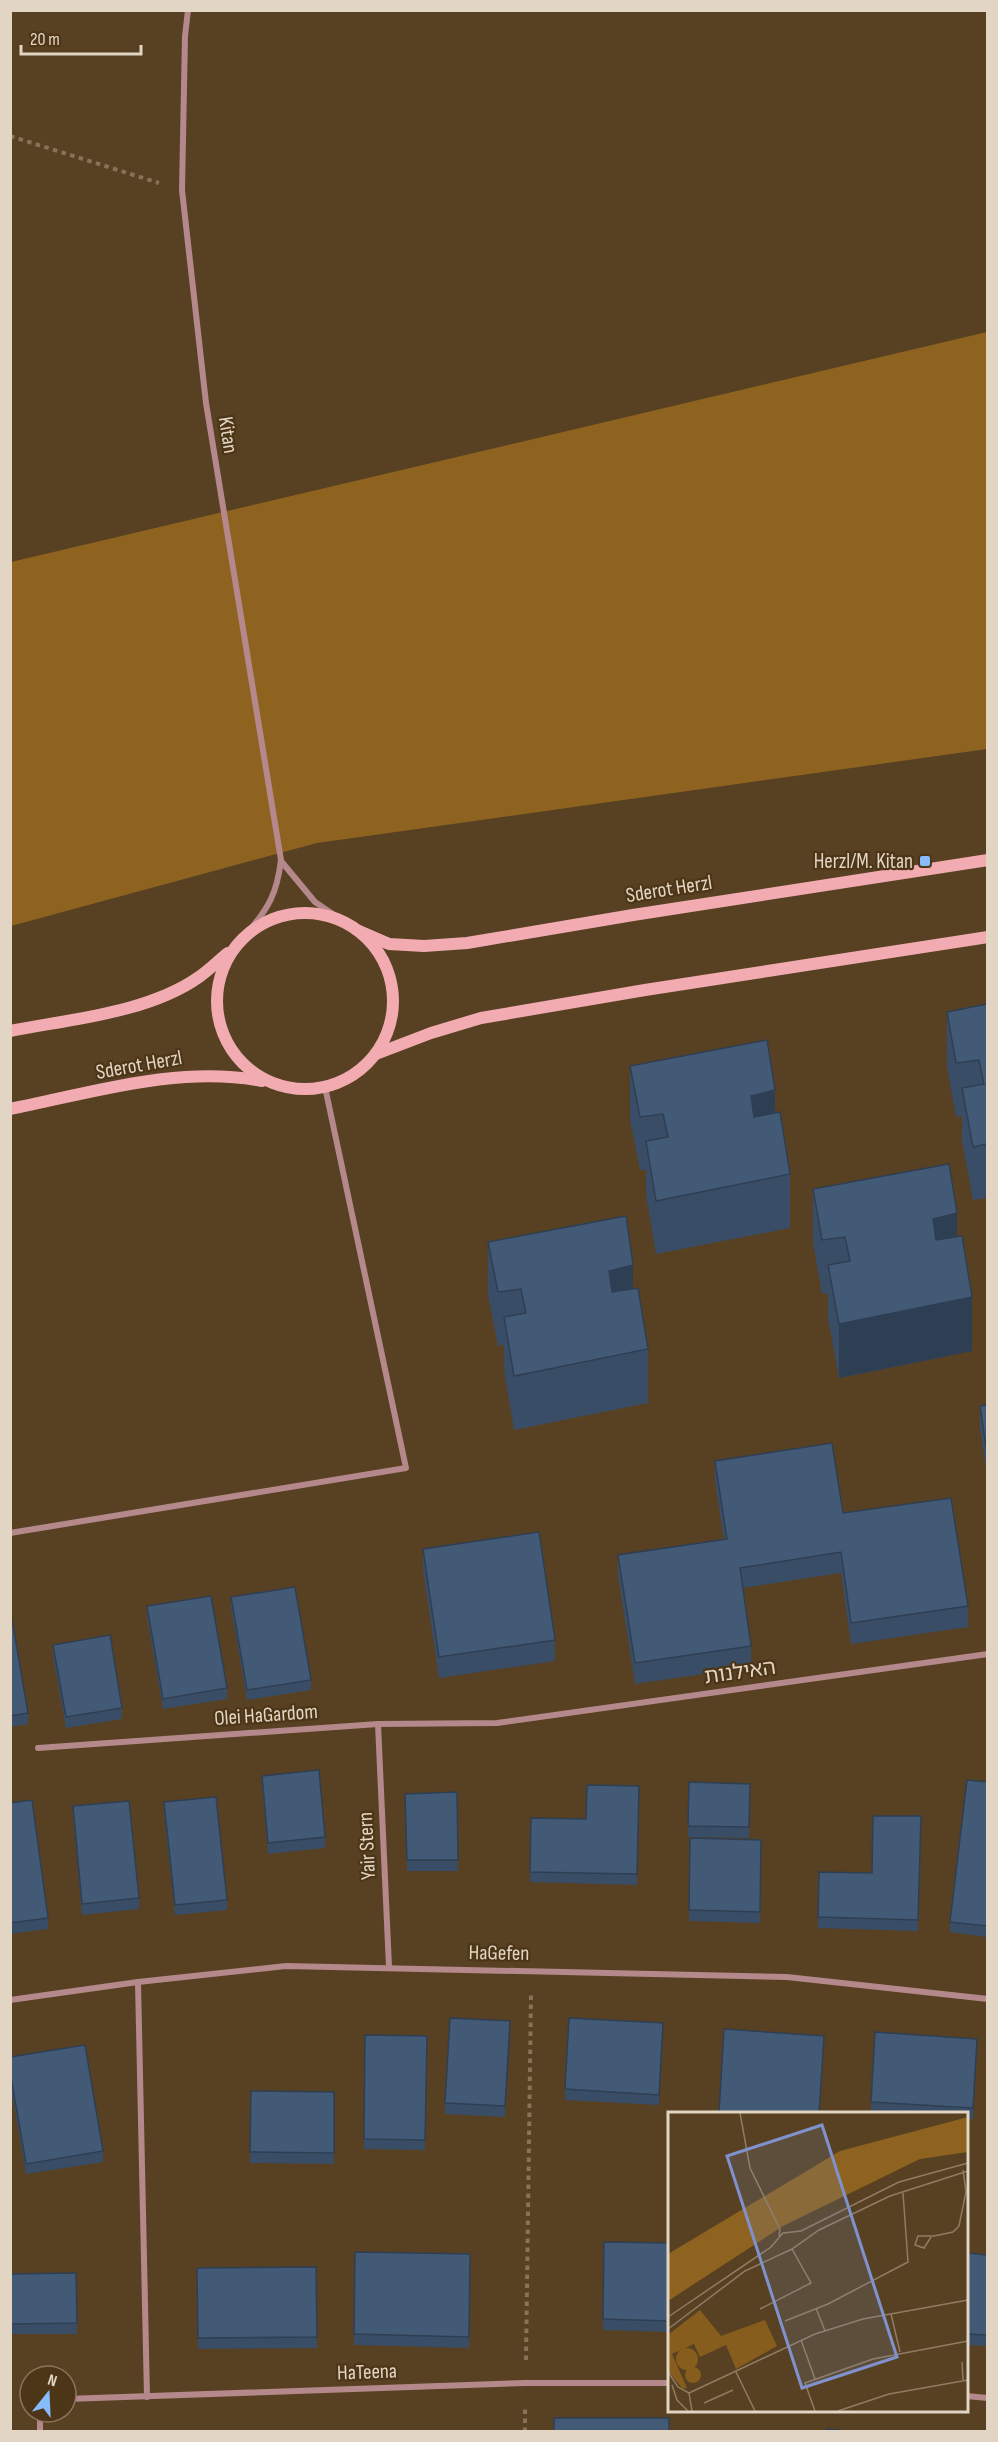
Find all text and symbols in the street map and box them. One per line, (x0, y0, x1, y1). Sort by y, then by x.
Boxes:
scale bar (21, 18, 141, 56)
text: 20 m (30, 29, 60, 50)
street label: Kitan (213, 415, 243, 455)
place label: Herzl/M. Kitan (814, 849, 913, 874)
marker: Herzl/M. Kitan (918, 854, 932, 868)
street label: Sderot Herzl (624, 870, 714, 908)
street label: Sderot Herzl (94, 1045, 184, 1085)
street label: האילנות (703, 1655, 777, 1689)
street label: Olei HaGardom (213, 1699, 319, 1731)
street label: Yair Stern (353, 1811, 381, 1881)
street label: HaGefen (468, 1940, 530, 1966)
inset map (668, 2112, 968, 2412)
street label: HaTeena (337, 2358, 397, 2386)
north arrow (18, 2364, 78, 2424)
text: N (45, 2371, 59, 2392)

